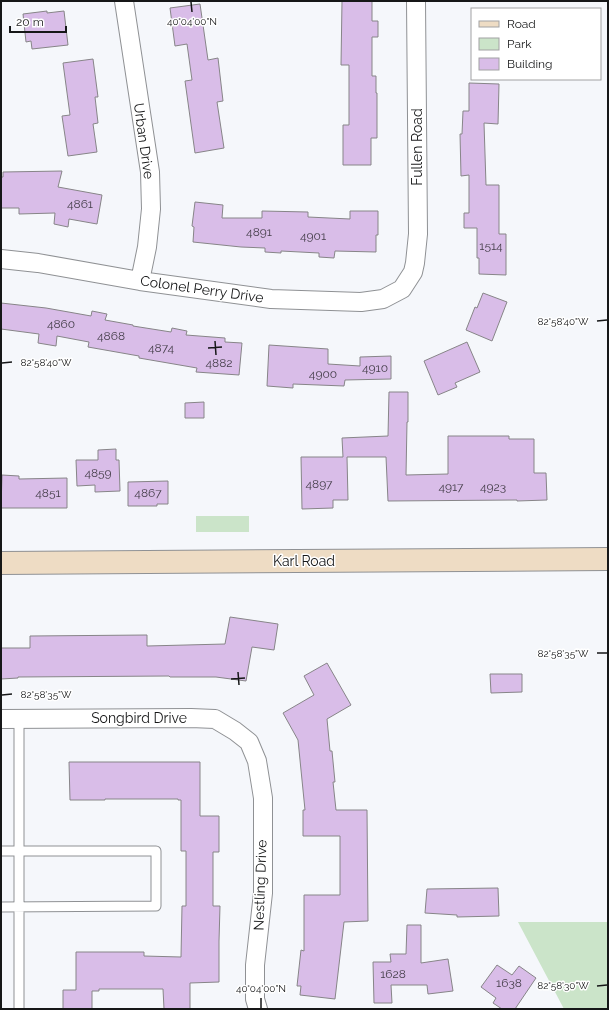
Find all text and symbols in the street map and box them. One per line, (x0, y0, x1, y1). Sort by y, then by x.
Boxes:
scale bar (10, 8, 66, 34)
legend (471, 8, 601, 80)
text: 20 m (16, 15, 44, 29)
text: 40°04'00"N (167, 16, 217, 27)
text: Road (507, 17, 536, 31)
text: Park (507, 37, 532, 51)
text: Building (507, 57, 553, 71)
street label: Urban Drive (131, 102, 157, 180)
street label: Fullen Road (409, 108, 425, 186)
house number: 4861 (67, 197, 93, 211)
house number: 4891 (246, 225, 272, 239)
house number: 4901 (300, 229, 326, 243)
house number: 1514 (479, 239, 503, 253)
street label: Colonel Perry Drive (139, 272, 265, 306)
text: 82°58'40"W (537, 316, 589, 327)
house number: 4860 (47, 317, 75, 331)
house number: 4868 (97, 329, 125, 343)
house number: 4874 (148, 341, 174, 355)
house number: 4882 (205, 356, 233, 370)
text: 82°58'40"W (20, 357, 72, 368)
house number: 4910 (362, 361, 388, 375)
house number: 4900 (309, 367, 337, 381)
house number: 4859 (84, 466, 112, 480)
house number: 4897 (305, 477, 333, 491)
house number: 4917 (438, 480, 464, 494)
house number: 4923 (480, 480, 506, 494)
house number: 4851 (35, 486, 61, 500)
house number: 4867 (134, 486, 162, 500)
street label: Karl Road (273, 553, 335, 569)
text: 82°58'35"W (538, 648, 589, 659)
text: 82°58'35"W (21, 689, 72, 700)
street label: Songbird Drive (91, 710, 187, 726)
street label: Nestling Drive (250, 839, 270, 931)
house number: 1628 (380, 967, 406, 981)
house number: 1638 (496, 976, 522, 990)
text: 82°58'30"W (537, 980, 589, 991)
text: 40°04'00"N (236, 983, 286, 994)

